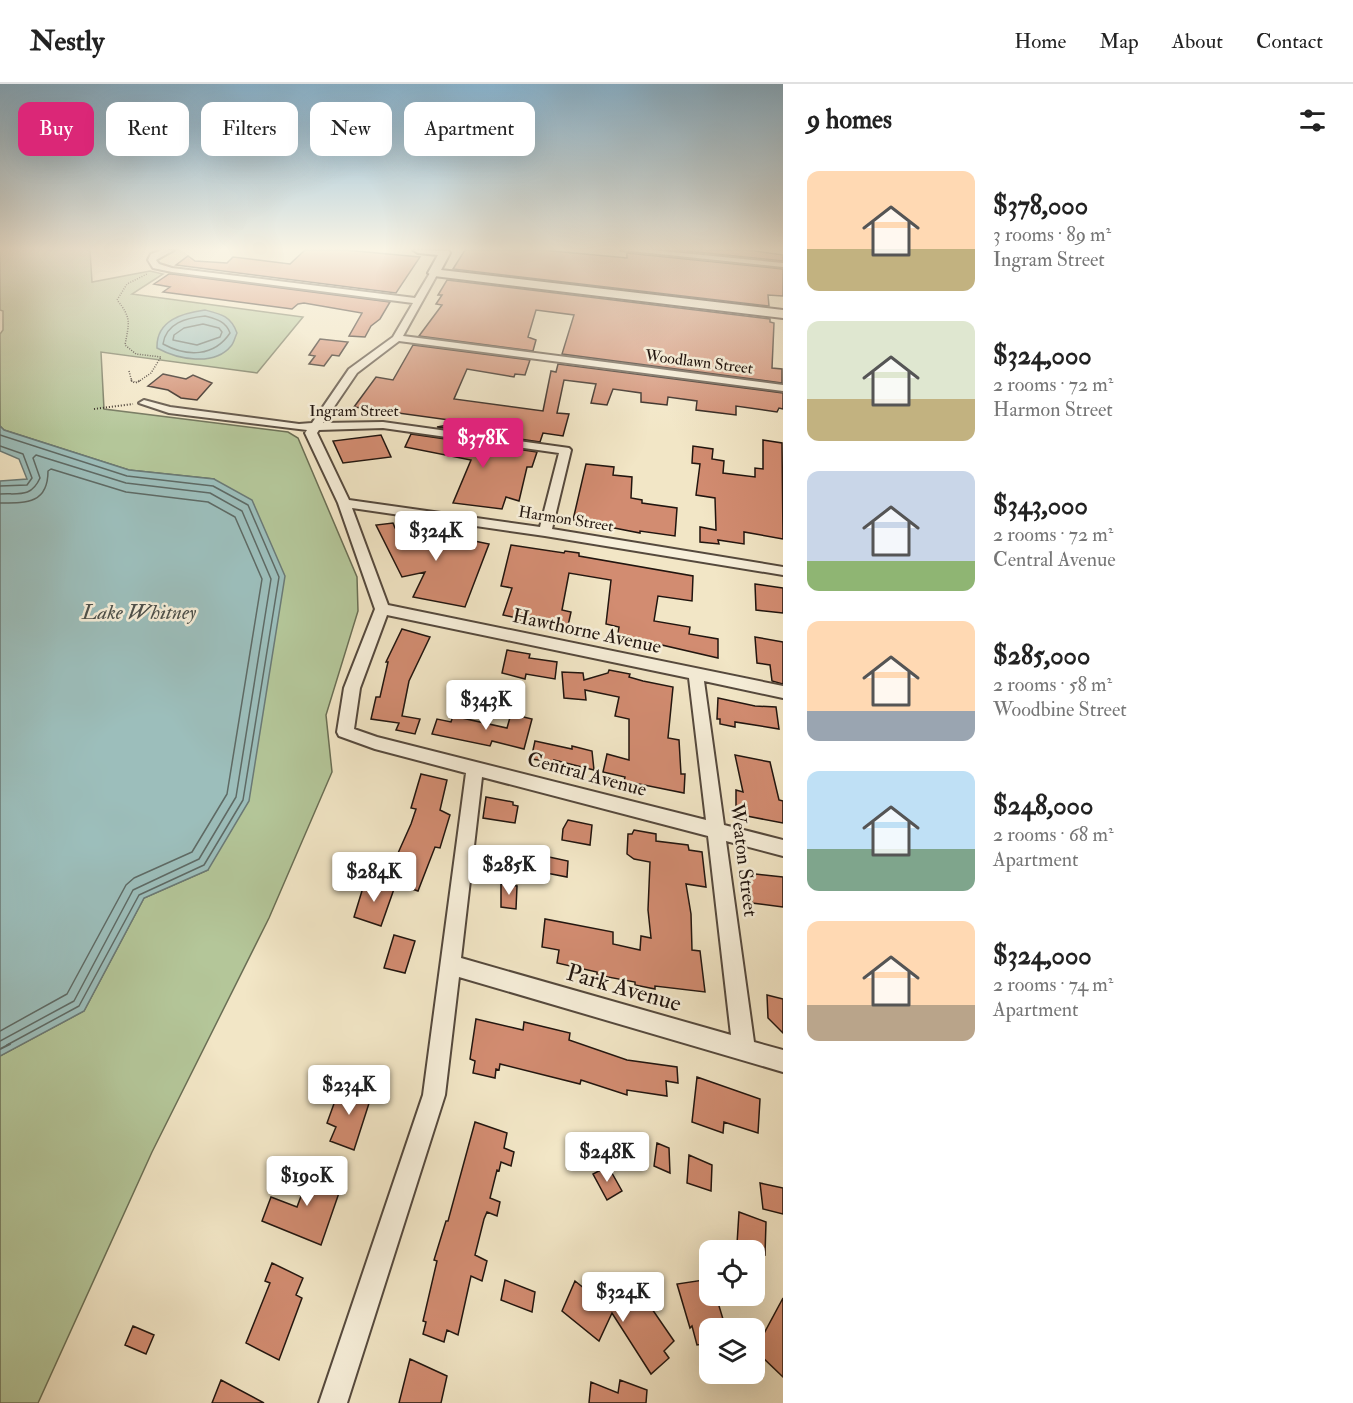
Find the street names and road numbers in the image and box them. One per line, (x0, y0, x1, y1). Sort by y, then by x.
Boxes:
street label: Woodlawn Street (643, 345, 754, 379)
street label: Ingram Street (309, 401, 399, 421)
street label: Harmon Street (517, 502, 615, 536)
street label: Hawthorne Avenue (510, 603, 664, 659)
street label: Central Avenue (525, 746, 649, 802)
street label: Weaton Street (725, 801, 763, 919)
street label: Park Avenue (563, 957, 685, 1019)

